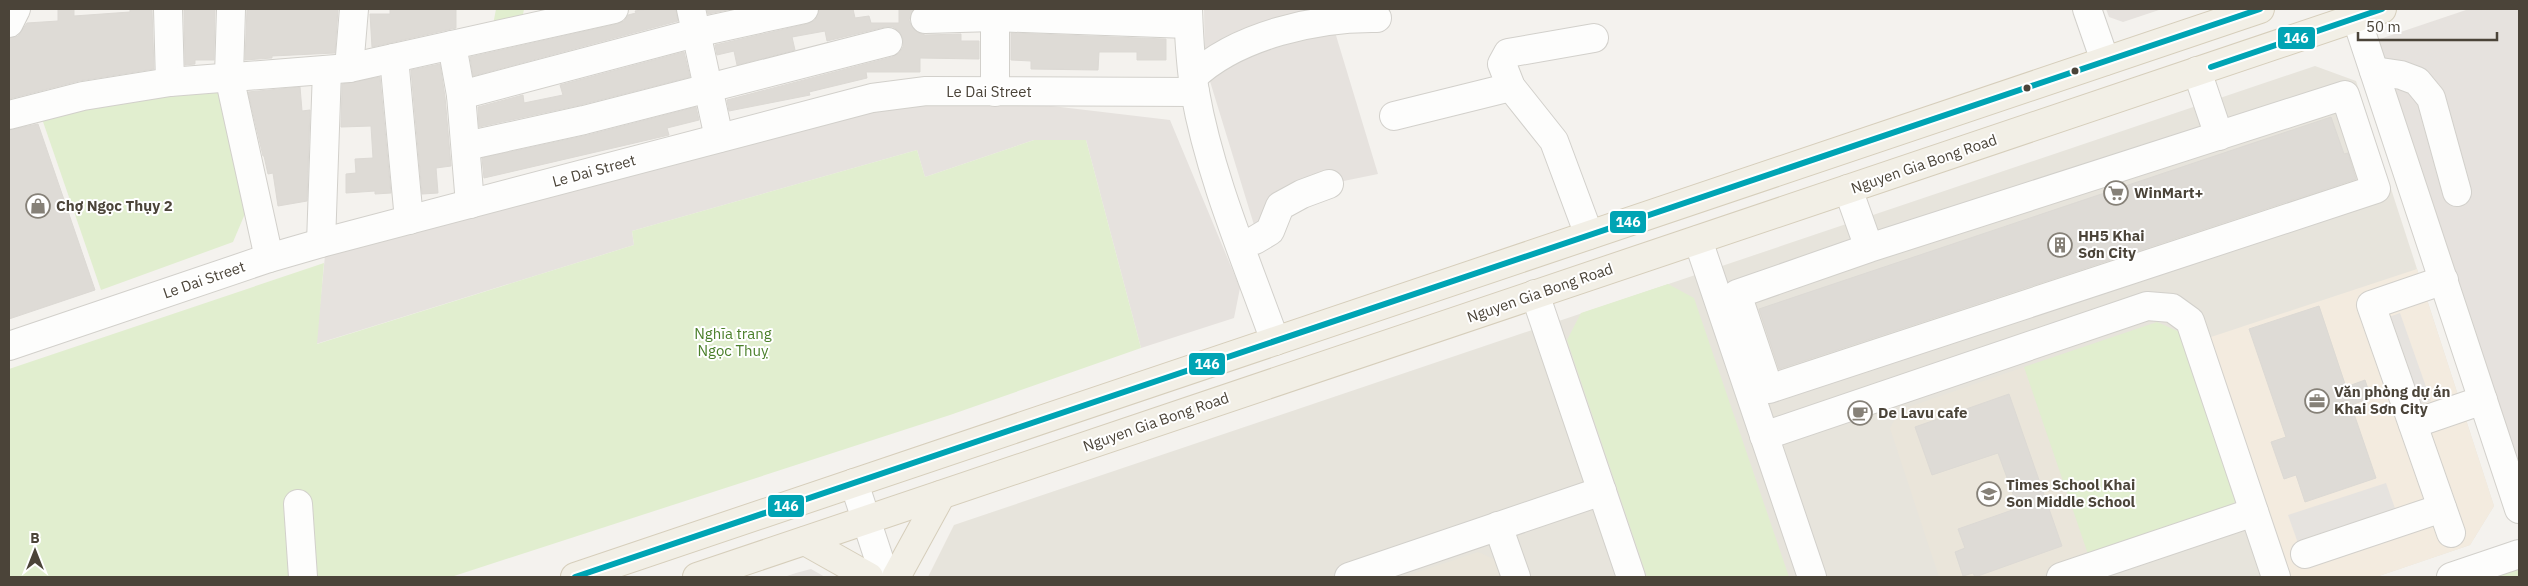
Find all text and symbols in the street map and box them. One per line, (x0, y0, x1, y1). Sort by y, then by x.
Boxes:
scale bar (2358, 10, 2497, 42)
text: 50 m (2366, 17, 2401, 36)
line badge: 146 (2277, 26, 2316, 50)
text: 146 (2283, 29, 2309, 47)
unlabelled marker (2070, 66, 2080, 76)
street label: Le Dai Street (946, 82, 1032, 101)
unlabelled marker (2022, 83, 2032, 93)
street label: Nguyen Gia Bong Road (1848, 130, 1999, 197)
street label: Le Dai Street (550, 150, 638, 191)
supermarket icon: WinMart+ (2103, 180, 2129, 206)
place label: WinMart+ (2134, 183, 2204, 202)
shop icon: Chợ Ngọc Thụy 2 (25, 193, 51, 219)
place label: Chợ Ngọc Thụy 2 (56, 196, 173, 215)
line badge: 146 (1609, 210, 1647, 234)
text: 146 (1615, 213, 1641, 231)
place label: HH5 Khai Sơn City (2078, 226, 2144, 262)
building icon: HH5 Khai Sơn City (2047, 232, 2073, 258)
street label: Le Dai Street (160, 257, 247, 302)
street label: Nguyen Gia Bong Road (1464, 259, 1615, 326)
park label: Nghĩa trang Ngọc Thuỵ (694, 324, 772, 360)
line badge: 146 (1188, 352, 1226, 376)
text: 146 (1194, 355, 1220, 373)
place label: Văn phòng dự án Khai Sơn City (2334, 382, 2451, 418)
street label: Nguyen Gia Bong Road (1080, 388, 1231, 455)
office icon: Văn phòng dự án Khai Sơn City (2304, 388, 2330, 414)
cafe icon: De Lavu cafe (1847, 400, 1873, 426)
place label: De Lavu cafe (1878, 403, 1967, 422)
place label: Times School Khai Son Middle School (2006, 475, 2136, 511)
school or university icon: Times School Khai Son Middle School (1976, 481, 2002, 507)
line badge: 146 (767, 494, 805, 518)
text: 146 (773, 497, 799, 515)
north arrow (10, 526, 60, 576)
text: B (30, 529, 40, 547)

